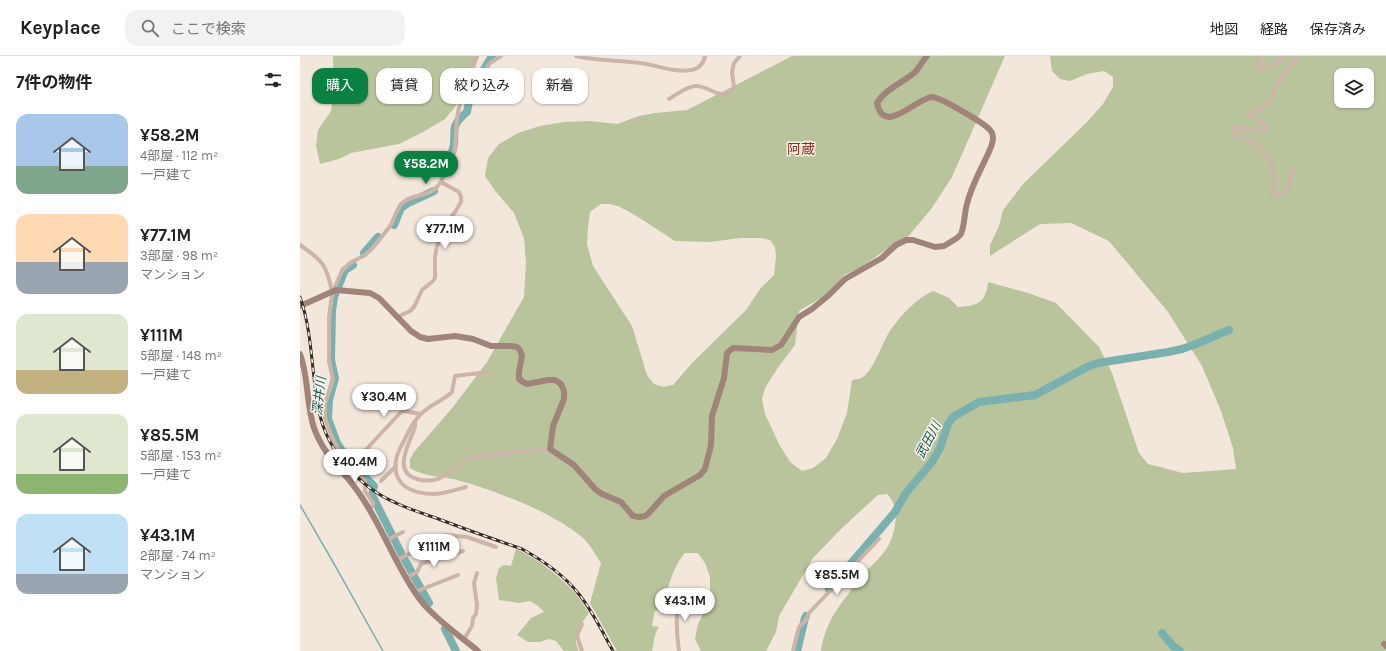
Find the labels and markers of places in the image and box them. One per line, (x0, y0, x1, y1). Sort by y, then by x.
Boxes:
pin: ¥58.2M (393, 151, 459, 185)
pin: ¥77.1M (412, 216, 478, 250)
pin: ¥30.4M (351, 384, 417, 418)
pin: ¥40.4M (322, 449, 388, 483)
pin: ¥111M (406, 534, 462, 568)
pin: ¥85.5M (804, 562, 870, 596)
pin: ¥43.1M (652, 588, 718, 622)

